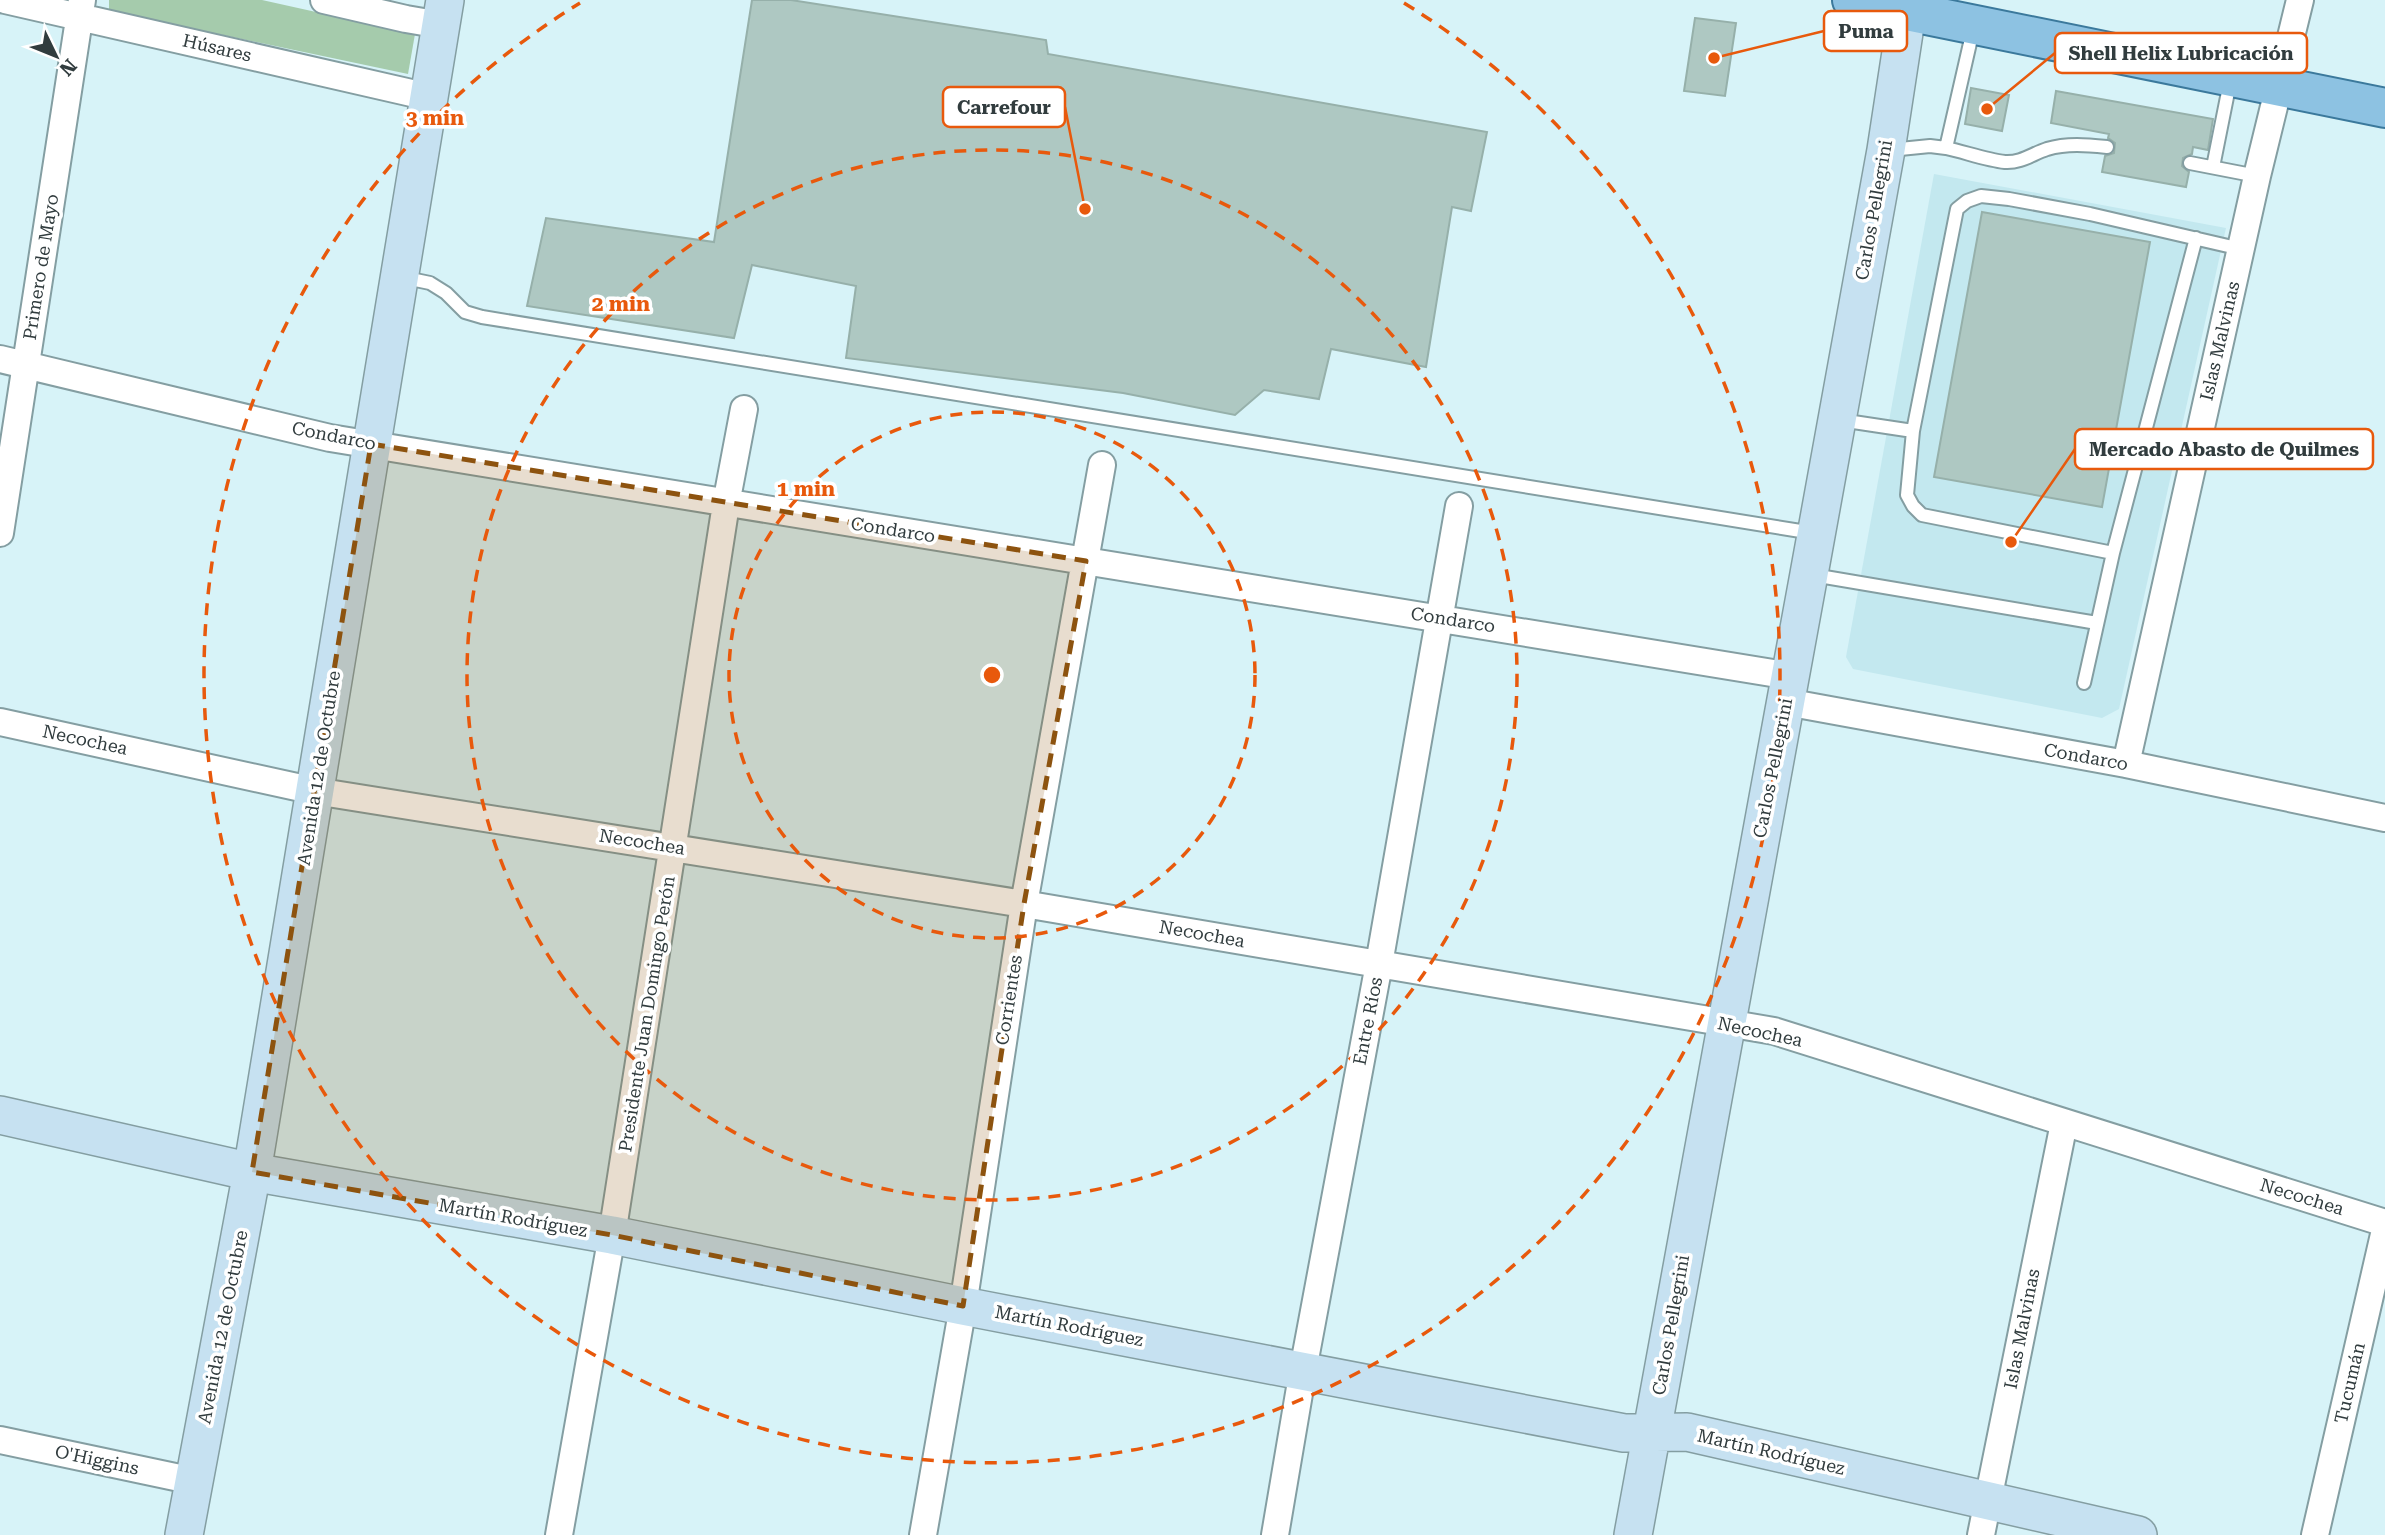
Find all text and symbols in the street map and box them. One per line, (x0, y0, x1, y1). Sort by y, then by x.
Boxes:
callout: Puma (1824, 11, 1907, 51)
text: Puma (1838, 20, 1894, 43)
north arrow (21, 21, 91, 91)
street label: Húsares (181, 29, 254, 66)
callout: Shell Helix Lubricación (2055, 33, 2307, 73)
text: Shell Helix Lubricación (2069, 42, 2294, 65)
text: N (54, 54, 81, 81)
callout: Carrefour (943, 87, 1065, 127)
text: Carrefour (957, 96, 1051, 119)
text: 3 min (406, 106, 464, 130)
street label: Carlos Pellegrini (1851, 138, 1896, 282)
street label: Primero de Mayo (19, 192, 62, 341)
street label: Islas Malvinas (2196, 279, 2243, 403)
text: 2 min (592, 292, 650, 316)
street label: Condarco (290, 417, 378, 454)
callout: Mercado Abasto de Quilmes (2075, 429, 2373, 469)
text: Mercado Abasto de Quilmes (2089, 438, 2359, 461)
text: 1 min (777, 477, 835, 501)
street label: Condarco (849, 512, 937, 547)
street label: Condarco (1409, 602, 1497, 637)
centre of rings (980, 663, 1004, 687)
street label: Avenida 12 de Octubre (293, 669, 344, 867)
street label: Carlos Pellegrini (1749, 696, 1796, 840)
street label: Necochea (41, 720, 130, 759)
street label: Condarco (2042, 739, 2130, 774)
street label: Necochea (598, 824, 687, 859)
street label: Presidente Juan Domingo Perón (614, 874, 679, 1153)
street label: Necochea (1158, 916, 1247, 951)
street label: Corrientes (991, 953, 1026, 1047)
street label: Entre Ríos (1349, 975, 1386, 1067)
street label: Necochea (1716, 1012, 1805, 1051)
street label: Necochea (2258, 1174, 2347, 1219)
street label: Martín Rodríguez (437, 1194, 590, 1241)
street label: Avenida 12 de Octubre (193, 1228, 252, 1426)
street label: Carlos Pellegrini (1648, 1253, 1693, 1397)
street label: Islas Malvinas (2000, 1267, 2043, 1391)
street label: Martín Rodríguez (993, 1301, 1146, 1350)
street label: Tucumán (2330, 1340, 2369, 1425)
street label: Martín Rodríguez (1695, 1424, 1847, 1479)
street label: O'Higgins (53, 1440, 141, 1479)

